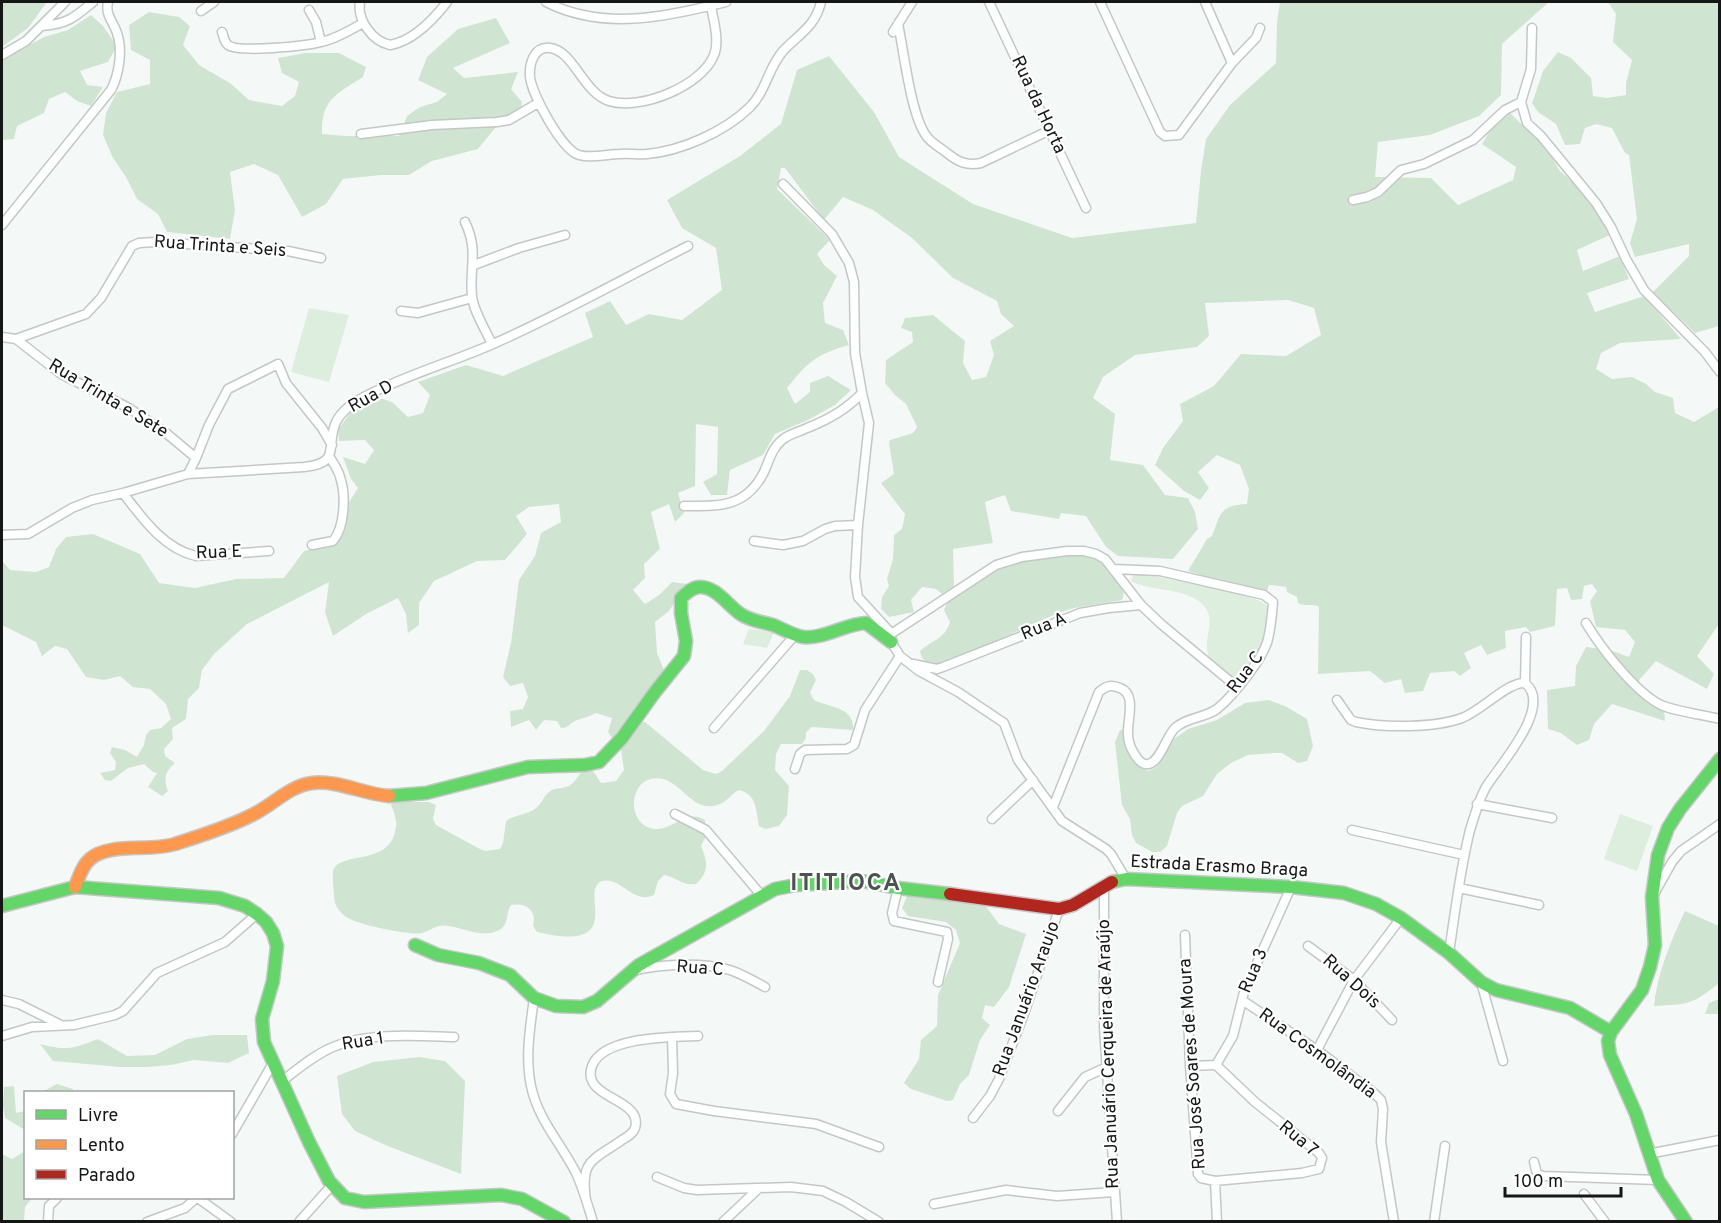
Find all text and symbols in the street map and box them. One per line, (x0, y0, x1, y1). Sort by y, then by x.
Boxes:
street label: Rua da Horta (1005, 52, 1071, 158)
street label: Rua Trinta e Seis (153, 231, 287, 263)
street label: Rua Trinta e Sete (44, 354, 172, 444)
street label: Rua D (344, 375, 398, 419)
street label: Rua E (195, 541, 243, 565)
street label: Rua A (1018, 608, 1070, 646)
street label: Rua C (1223, 647, 1269, 699)
street label: Estrada Erasmo Braga (1130, 851, 1308, 883)
district label: ITITIOCA (790, 869, 902, 899)
street label: Rua Januário Araujo (988, 918, 1066, 1080)
street label: Rua Januário Cerqueira de Araújo (1093, 919, 1125, 1189)
street label: Rua 3 (1234, 945, 1274, 997)
street label: Rua Dois (1317, 950, 1385, 1014)
street label: Rua C (676, 956, 724, 982)
street label: Rua José Soares de Moura (1174, 958, 1212, 1170)
street label: Rua Cosmolândia (1254, 1004, 1380, 1104)
street label: Rua 1 (340, 1027, 386, 1057)
legend (24, 1091, 234, 1199)
text: Livre (78, 1105, 118, 1128)
street label: Rua 7 (1274, 1116, 1322, 1162)
text: Lento (78, 1135, 124, 1158)
scale bar (1505, 1160, 1620, 1198)
text: Parado (78, 1165, 135, 1188)
text: 100 m (1514, 1171, 1563, 1194)

